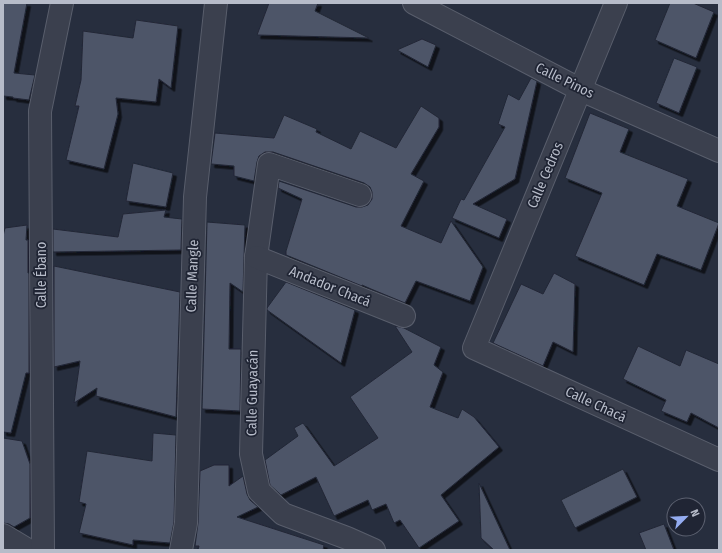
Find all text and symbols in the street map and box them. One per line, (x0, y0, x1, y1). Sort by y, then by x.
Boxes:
street label: Calle Pinos (533, 59, 597, 102)
street label: Calle Cedros (524, 139, 567, 211)
street label: Calle Mangle (183, 239, 202, 313)
street label: Calle Ébano (32, 242, 50, 308)
street label: Andador Chacá (287, 262, 373, 311)
street label: Calle Guayacán (243, 350, 262, 436)
street label: Calle Chacá (563, 383, 629, 426)
north arrow (666, 497, 706, 537)
text: N (687, 507, 702, 519)

